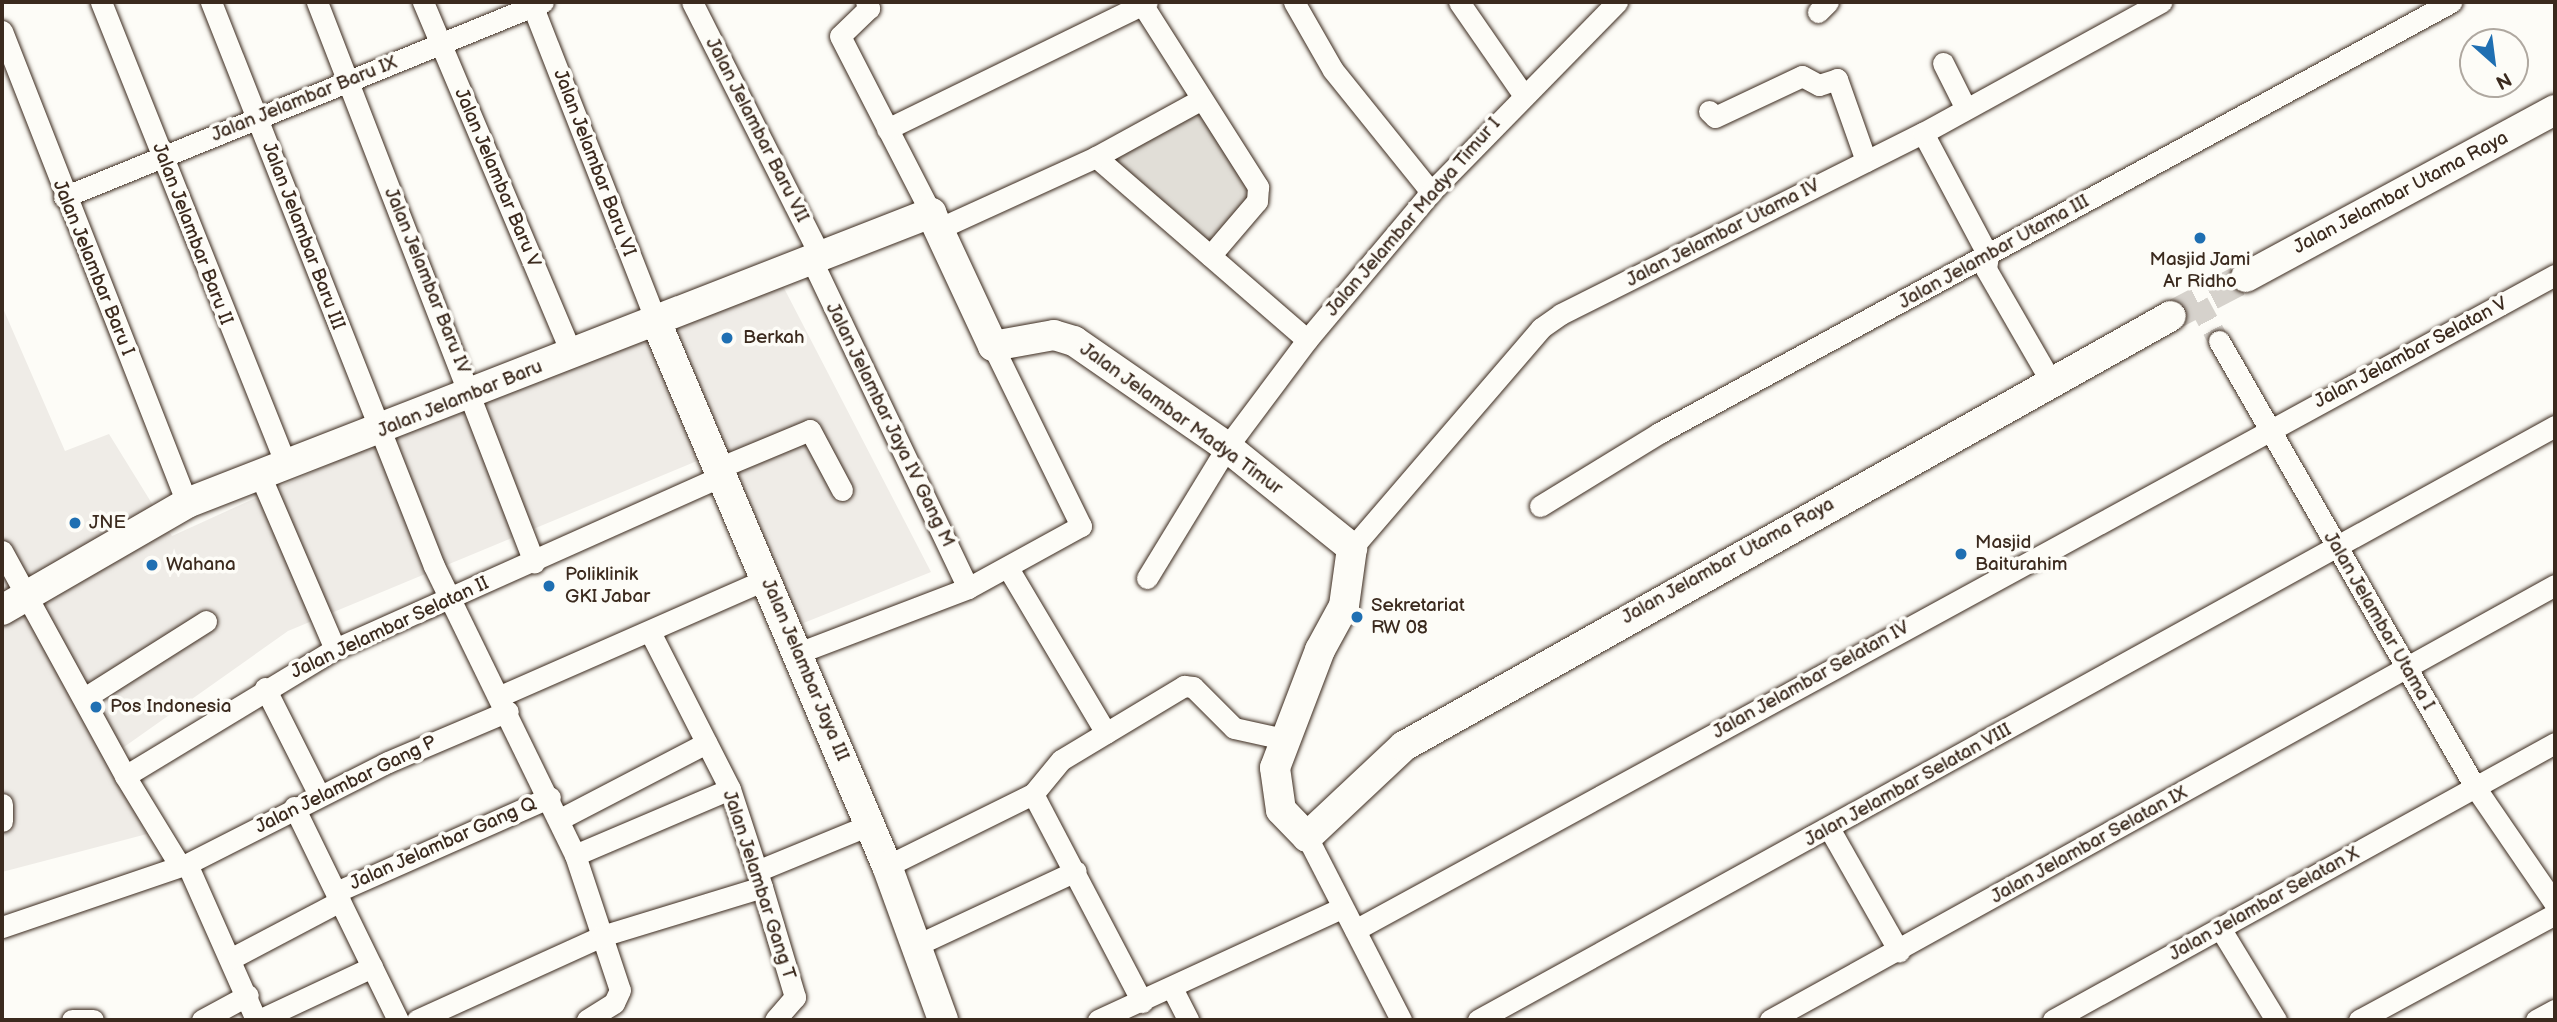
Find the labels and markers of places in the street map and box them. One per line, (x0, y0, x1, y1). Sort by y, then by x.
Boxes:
marker: Masjid Jami Ar Ridho (2192, 230, 2208, 246)
place label: Masjid Jami Ar Ridho (2149, 249, 2251, 293)
place label: Berkah (743, 327, 804, 349)
marker: Berkah (717, 328, 737, 348)
place label: JNE (89, 512, 126, 534)
marker: JNE (67, 515, 83, 531)
place label: Masjid Baiturahim (1975, 532, 2067, 576)
marker: Masjid Baiturahim (1953, 546, 1969, 562)
place label: Wahana (166, 554, 236, 576)
marker: Wahana (144, 557, 160, 573)
place label: Poliklinik GKI Jabar (565, 564, 651, 608)
marker: Poliklinik GKI Jabar (539, 576, 559, 596)
place label: Sekretariat RW 08 (1371, 595, 1465, 639)
marker: Sekretariat RW 08 (1349, 609, 1365, 625)
place label: Pos Indonesia (110, 696, 231, 718)
marker: Pos Indonesia (88, 699, 104, 715)

